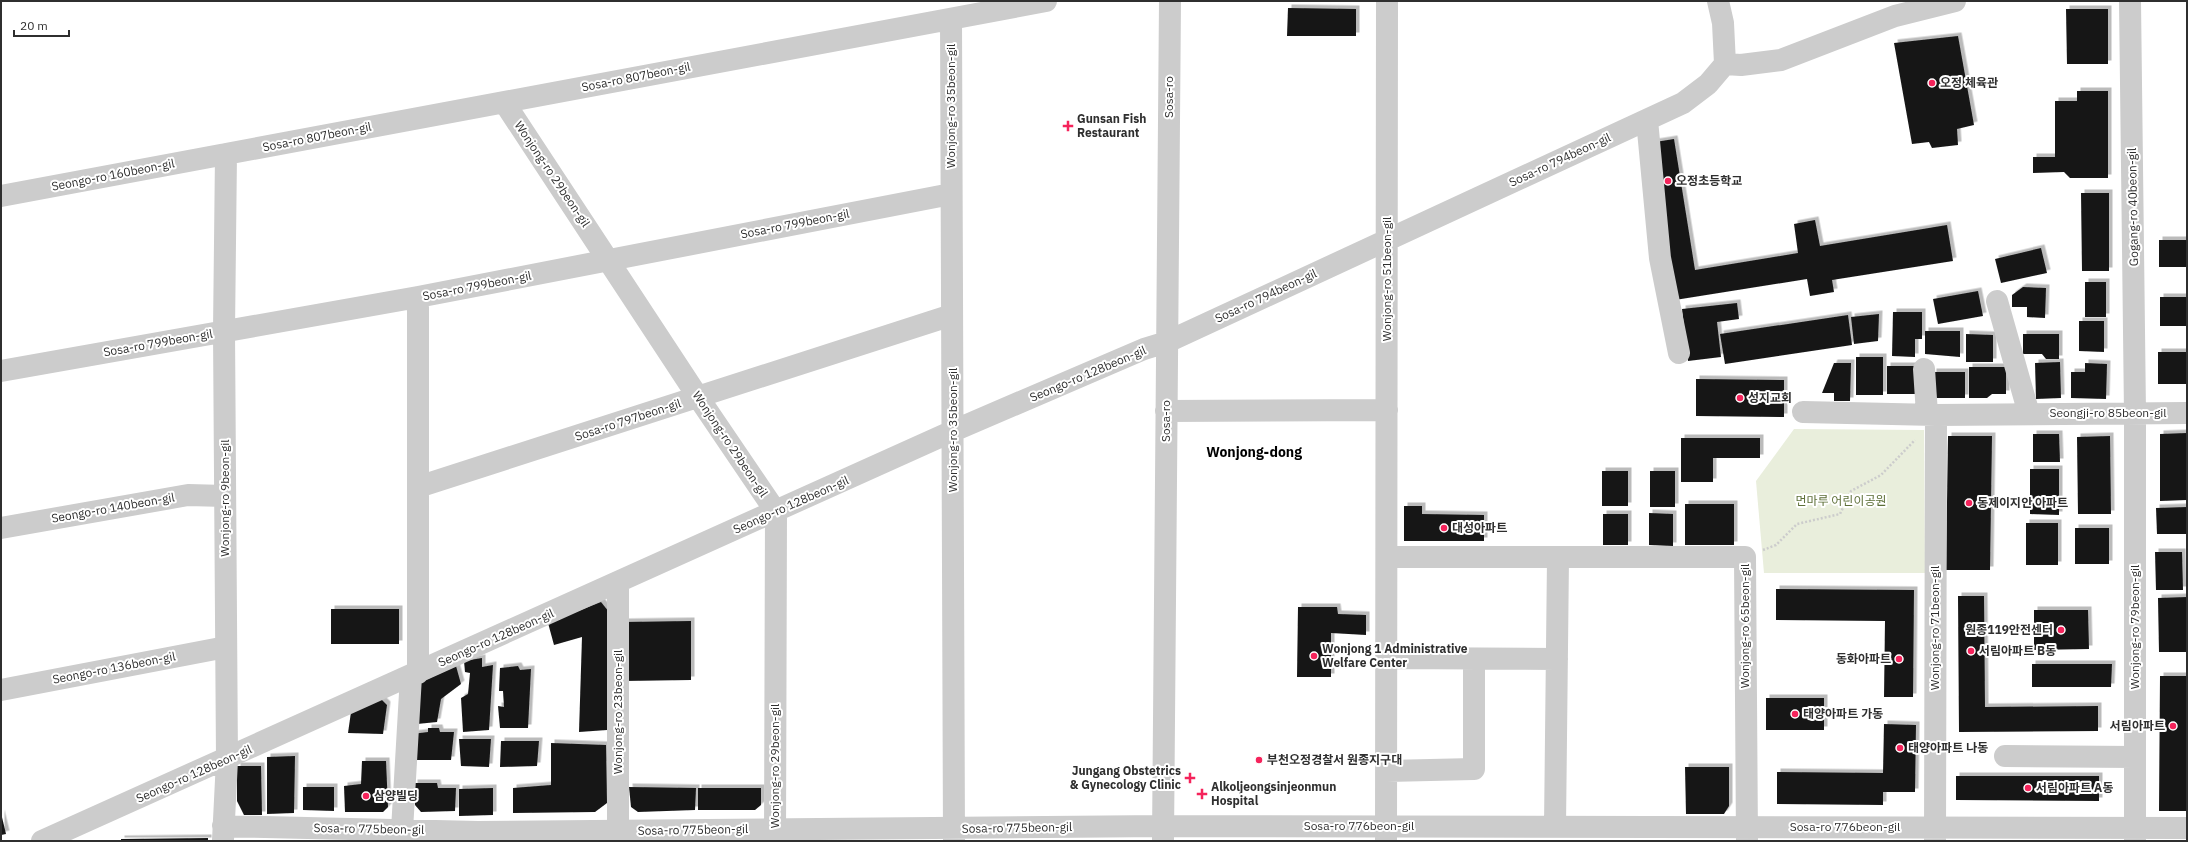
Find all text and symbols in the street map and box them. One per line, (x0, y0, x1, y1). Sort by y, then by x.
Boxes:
scale bar (14, 12, 69, 38)
text: 20 m (20, 18, 48, 33)
street label: Wonjong-ro 35beon-gil (943, 44, 958, 168)
street label: Sosa-ro 807beon-gil (580, 59, 692, 94)
place label: 오정 체육관 (1940, 75, 1998, 90)
street label: Sosa-ro (1161, 76, 1176, 118)
marker: 오정 체육관 (1927, 78, 1937, 88)
place label: Gunsan Fish Restaurant (1077, 111, 1146, 140)
street label: Wonjong-ro 29beon-gil (511, 118, 593, 230)
street label: Sosa-ro 807beon-gil (261, 119, 373, 154)
marker: Gunsan Fish Restaurant (1062, 120, 1074, 132)
street label: Sosa-ro 794beon-gil (1506, 129, 1613, 190)
street label: Gogang-ro 40beon-gil (2124, 148, 2141, 266)
street label: Seongo-ro 160beon-gil (50, 155, 176, 194)
place label: 오정초등학교 (1676, 173, 1742, 188)
marker: 오정초등학교 (1663, 176, 1673, 186)
street label: Sosa-ro 799beon-gil (739, 206, 851, 241)
street label: Wonjong-ro 51beon-gil (1379, 217, 1394, 341)
street label: Sosa-ro 794beon-gil (1212, 265, 1319, 326)
street label: Sosa-ro 799beon-gil (421, 268, 533, 303)
street label: Sosa-ro 799beon-gil (102, 326, 214, 360)
street label: Seongo-ro 128beon-gil (1027, 342, 1148, 405)
street label: Wonjong-ro 35beon-gil (945, 368, 960, 492)
street label: Wonjong-ro 29beon-gil (689, 388, 771, 500)
place label: 성지교회 (1748, 390, 1792, 405)
marker: 성지교회 (1735, 393, 1745, 403)
street label: Sosa-ro 797beon-gil (573, 395, 683, 444)
street label: Sosa-ro (1158, 400, 1173, 442)
street label: Seongji-ro 85beon-gil (2049, 405, 2167, 420)
street label: Wonjong-ro 9beon-gil (217, 439, 232, 557)
district label: Wonjong-dong (1206, 443, 1302, 461)
street label: Seongo-ro 128beon-gil (731, 472, 851, 537)
street label: Seongo-ro 140beon-gil (50, 489, 176, 526)
park label: 먼마루 어린이공원 (1795, 493, 1887, 508)
place label: 동제이지안 아파트 (1977, 495, 2068, 510)
marker: 동제이지안 아파트 (1964, 498, 1974, 508)
place label: 대성아파트 (1452, 520, 1507, 535)
marker: 대성아파트 (1439, 523, 1449, 533)
street label: Wonjong-ro 65beon-gil (1737, 564, 1752, 688)
street label: Wonjong-ro 79beon-gil (2127, 565, 2142, 689)
street label: Wonjong-ro 71beon-gil (1927, 566, 1942, 690)
street label: Seongo-ro 128beon-gil (436, 605, 556, 670)
place label: 원종119안전센터 (1965, 622, 2053, 637)
marker: 원종119안전센터 (2056, 625, 2066, 635)
place label: Wonjong 1 Administrative Welfare Center (1322, 641, 1468, 670)
place label: 서림아파트 B동 (1979, 643, 2056, 658)
marker: 서림아파트 B동 (1966, 646, 1976, 656)
street label: Seongo-ro 136beon-gil (51, 648, 177, 687)
street label: Wonjong-ro 23beon-gil (610, 650, 625, 774)
marker: Wonjong 1 Administrative Welfare Center (1309, 651, 1319, 661)
place label: 동화아파트 (1836, 651, 1891, 666)
marker: 동화아파트 (1894, 654, 1904, 664)
street label: Wonjong-ro 29beon-gil (767, 704, 782, 828)
place label: 태양아파트 가동 (1803, 706, 1883, 721)
marker: 태양아파트 가동 (1790, 709, 1800, 719)
place label: 서림아파트 (2110, 718, 2165, 733)
marker: 서림아파트 (2168, 721, 2178, 731)
place label: 태양아파트 나동 (1908, 740, 1988, 755)
street label: Seongo-ro 128beon-gil (134, 741, 254, 806)
marker: 태양아파트 나동 (1895, 743, 1905, 753)
place label: 부천오정경찰서 원종지구대 (1267, 752, 1402, 767)
marker: 부천오정경찰서 원종지구대 (1254, 755, 1264, 765)
place label: Jungang Obstetrics & Gynecology Clinic (1070, 763, 1181, 792)
marker: Jungang Obstetrics & Gynecology Clinic (1184, 772, 1196, 784)
place label: Alkoljeongsinjeonmun Hospital (1211, 779, 1336, 808)
place label: 서림아파트 A동 (2036, 780, 2113, 795)
marker: 서림아파트 A동 (2023, 783, 2033, 793)
place label: 삼양빌딩 (374, 788, 418, 803)
marker: Alkoljeongsinjeonmun Hospital (1196, 788, 1208, 800)
marker: 삼양빌딩 (361, 791, 371, 801)
street label: Sosa-ro 776beon-gil (1304, 818, 1414, 833)
street label: Sosa-ro 775beon-gil (962, 819, 1072, 836)
street label: Sosa-ro 776beon-gil (1790, 819, 1900, 834)
street label: Sosa-ro 775beon-gil (314, 820, 424, 837)
street label: Sosa-ro 775beon-gil (638, 821, 748, 838)

